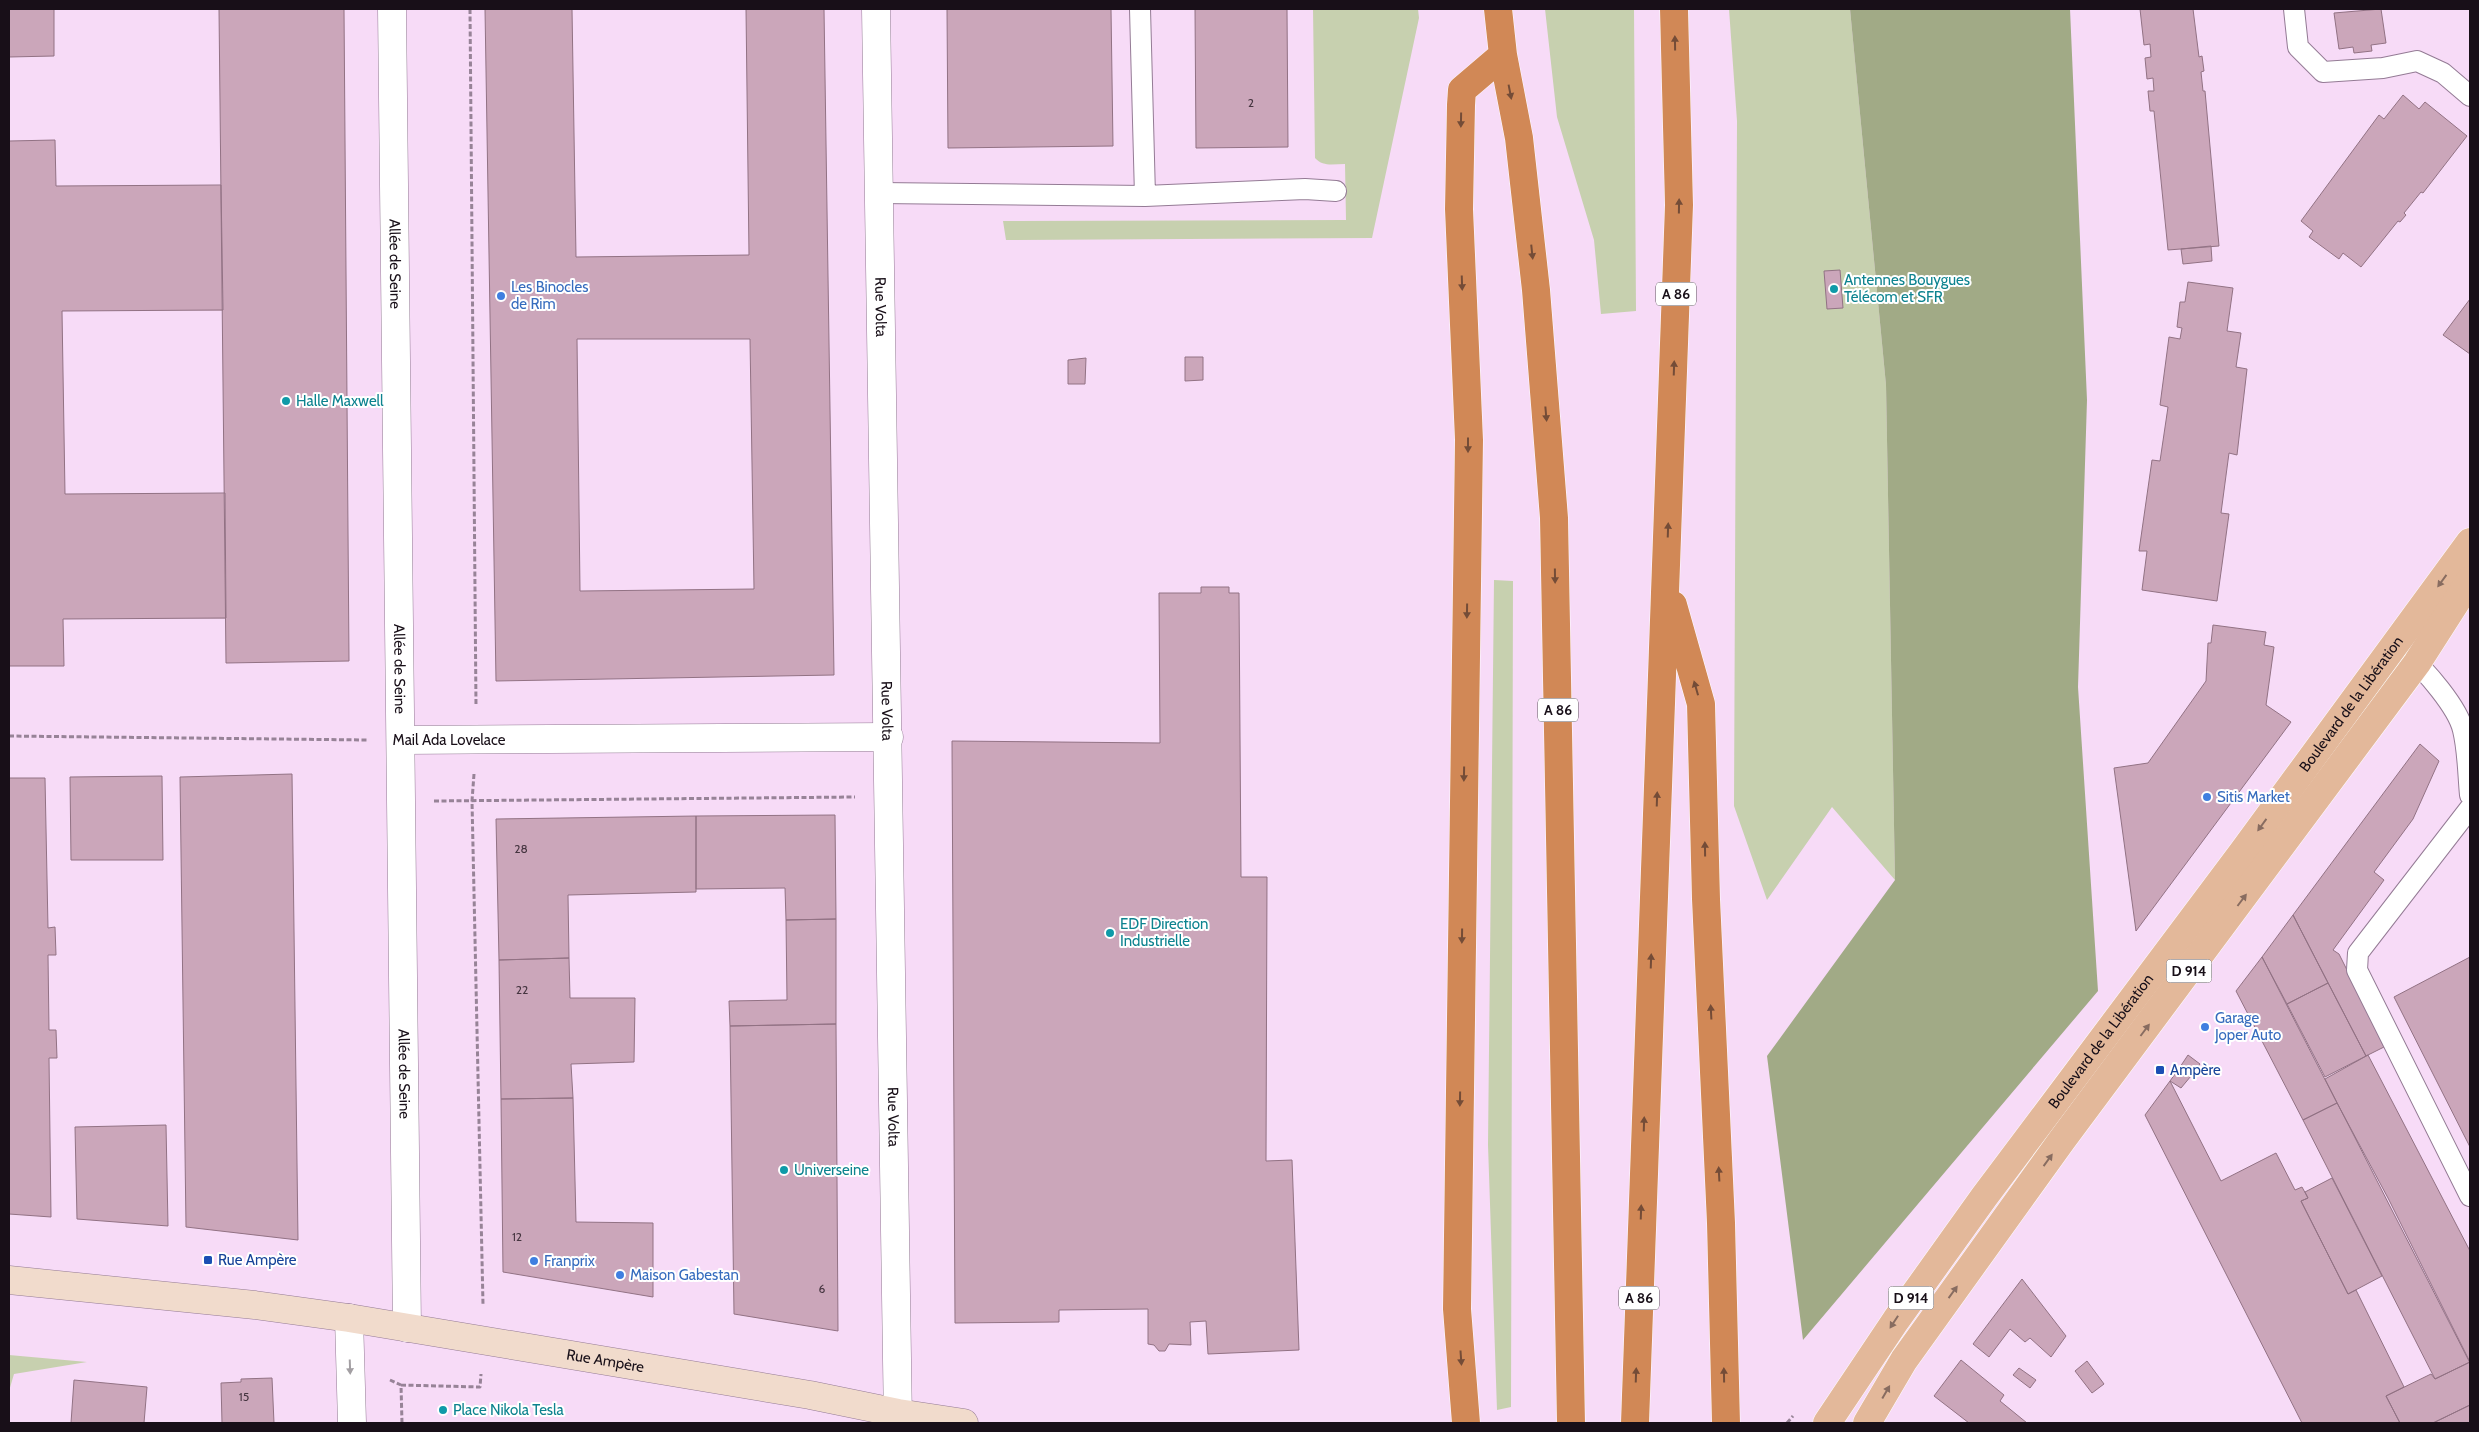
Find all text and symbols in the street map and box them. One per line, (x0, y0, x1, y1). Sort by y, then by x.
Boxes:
one-way arrow (1671, 35, 1679, 51)
one-way arrow (1506, 84, 1514, 100)
house number: 2 (1248, 95, 1254, 110)
one-way arrow (1457, 113, 1465, 129)
one-way arrow (1675, 197, 1683, 213)
street label: Allée de Seine (385, 219, 404, 309)
one-way arrow (1528, 245, 1536, 261)
place label: Antennes Bouygues Télécom et SFR (1844, 271, 1970, 306)
one-way arrow (1459, 275, 1467, 291)
street label: Rue Volta (871, 277, 890, 338)
place label: Les Binocles de Rim (511, 278, 588, 313)
road number: A 86 (1656, 282, 1696, 306)
marker: Antennes Bouygues Télécom et SFR (1828, 283, 1840, 295)
marker: Les Binocles de Rim (495, 290, 507, 302)
one-way arrow (1670, 360, 1678, 376)
place label: Halle Maxwell (296, 392, 384, 410)
marker: Halle Maxwell (280, 395, 292, 407)
one-way arrow (1542, 407, 1550, 423)
one-way arrow (1464, 438, 1472, 454)
one-way arrow (1664, 522, 1672, 538)
one-way arrow (1551, 569, 1559, 585)
one-way arrow (2437, 575, 2447, 588)
one-way arrow (1463, 604, 1471, 620)
street label: Allée de Seine (390, 624, 409, 714)
street label: Boulevard de la Libération (2296, 633, 2407, 775)
one-way arrow (1692, 680, 1700, 695)
street label: Rue Volta (877, 681, 896, 742)
road number: A 86 (1538, 698, 1578, 722)
street label: Mail Ada Lovelace (393, 731, 506, 749)
one-way arrow (1460, 766, 1468, 782)
place label: Sitis Market (2217, 788, 2290, 806)
one-way arrow (1654, 791, 1662, 807)
marker: Sitis Market (2201, 791, 2213, 803)
one-way arrow (2257, 818, 2267, 832)
house number: 28 (514, 841, 528, 856)
one-way arrow (1701, 841, 1709, 857)
one-way arrow (2237, 893, 2247, 907)
place label: EDF Direction Industrielle (1120, 915, 1208, 950)
marker: EDF Direction Industrielle (1104, 927, 1116, 939)
one-way arrow (1458, 929, 1466, 945)
one-way arrow (1647, 953, 1655, 969)
road number: D 914 (2166, 959, 2212, 982)
street label: Boulevard de la Libération (2045, 970, 2157, 1112)
house number: 22 (516, 982, 528, 997)
one-way arrow (1707, 1004, 1715, 1020)
place label: Garage Joper Auto (2214, 1009, 2281, 1044)
marker: Garage Joper Auto (2199, 1021, 2211, 1033)
one-way arrow (2140, 1023, 2150, 1037)
street label: Allée de Seine (395, 1029, 414, 1119)
place label: Ampère (2170, 1061, 2221, 1079)
marker: Ampère (2154, 1064, 2166, 1076)
street label: Rue Volta (884, 1087, 903, 1148)
one-way arrow (1456, 1091, 1464, 1107)
one-way arrow (1641, 1116, 1649, 1132)
one-way arrow (2043, 1153, 2053, 1167)
place label: Universeine (794, 1161, 869, 1179)
marker: Universeine (778, 1164, 790, 1176)
one-way arrow (1714, 1166, 1722, 1182)
one-way arrow (1637, 1204, 1645, 1220)
house number: 12 (512, 1229, 522, 1244)
place label: Rue Ampère (218, 1251, 297, 1269)
place label: Franprix (544, 1252, 595, 1270)
marker: Rue Ampère (202, 1254, 214, 1266)
marker: Franprix (528, 1255, 540, 1267)
place label: Maison Gabestan (630, 1266, 739, 1284)
marker: Maison Gabestan (614, 1269, 626, 1281)
house number: 6 (819, 1281, 826, 1296)
one-way arrow (1948, 1285, 1958, 1299)
road number: A 86 (1619, 1286, 1659, 1310)
road number: D 914 (1888, 1286, 1934, 1310)
one-way arrow (1889, 1316, 1899, 1329)
street label: Rue Ampère (565, 1345, 646, 1376)
one-way arrow (1457, 1350, 1465, 1366)
one-way arrow (347, 1359, 355, 1375)
one-way arrow (1632, 1366, 1640, 1382)
one-way arrow (1720, 1366, 1728, 1382)
one-way arrow (1881, 1385, 1890, 1398)
house number: 15 (239, 1389, 249, 1404)
place label: Place Nikola Tesla (453, 1401, 565, 1419)
marker: Place Nikola Tesla (437, 1404, 449, 1416)

